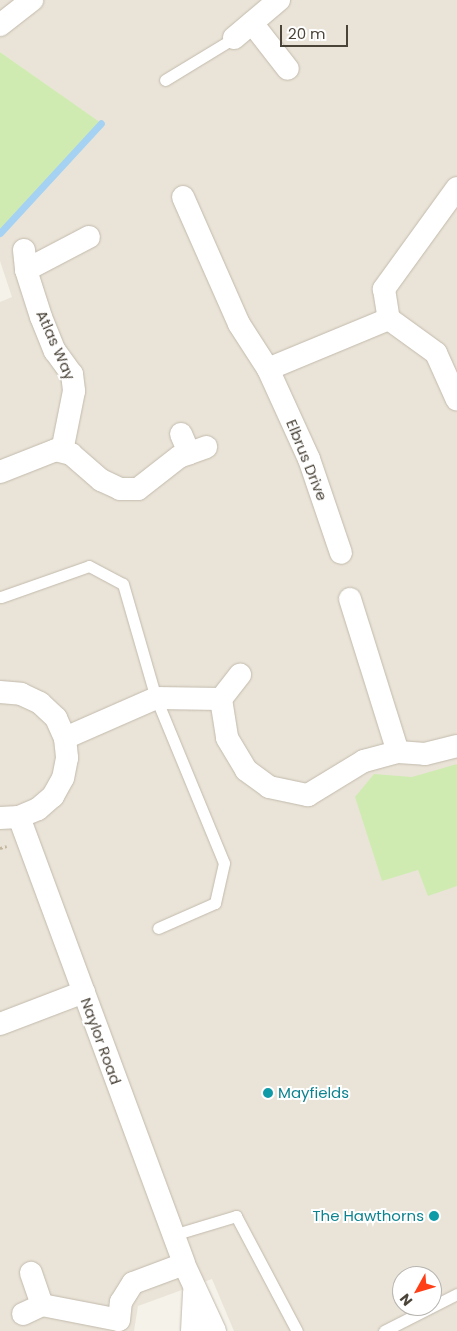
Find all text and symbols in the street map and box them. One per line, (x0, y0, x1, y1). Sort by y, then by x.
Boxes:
scale bar (282, 15, 350, 47)
text: 20 m (288, 23, 326, 44)
street label: Atlas Way (33, 307, 79, 383)
street label: Elbrus Drive (283, 417, 331, 503)
street label: Naylor Road (77, 995, 125, 1087)
place label: Mayfields (278, 1084, 349, 1102)
marker: Mayfields (262, 1087, 274, 1099)
place label: The Hawthorns (312, 1207, 424, 1225)
marker: The Hawthorns (428, 1210, 440, 1222)
north arrow (392, 1266, 442, 1316)
text: N (395, 1289, 417, 1310)

